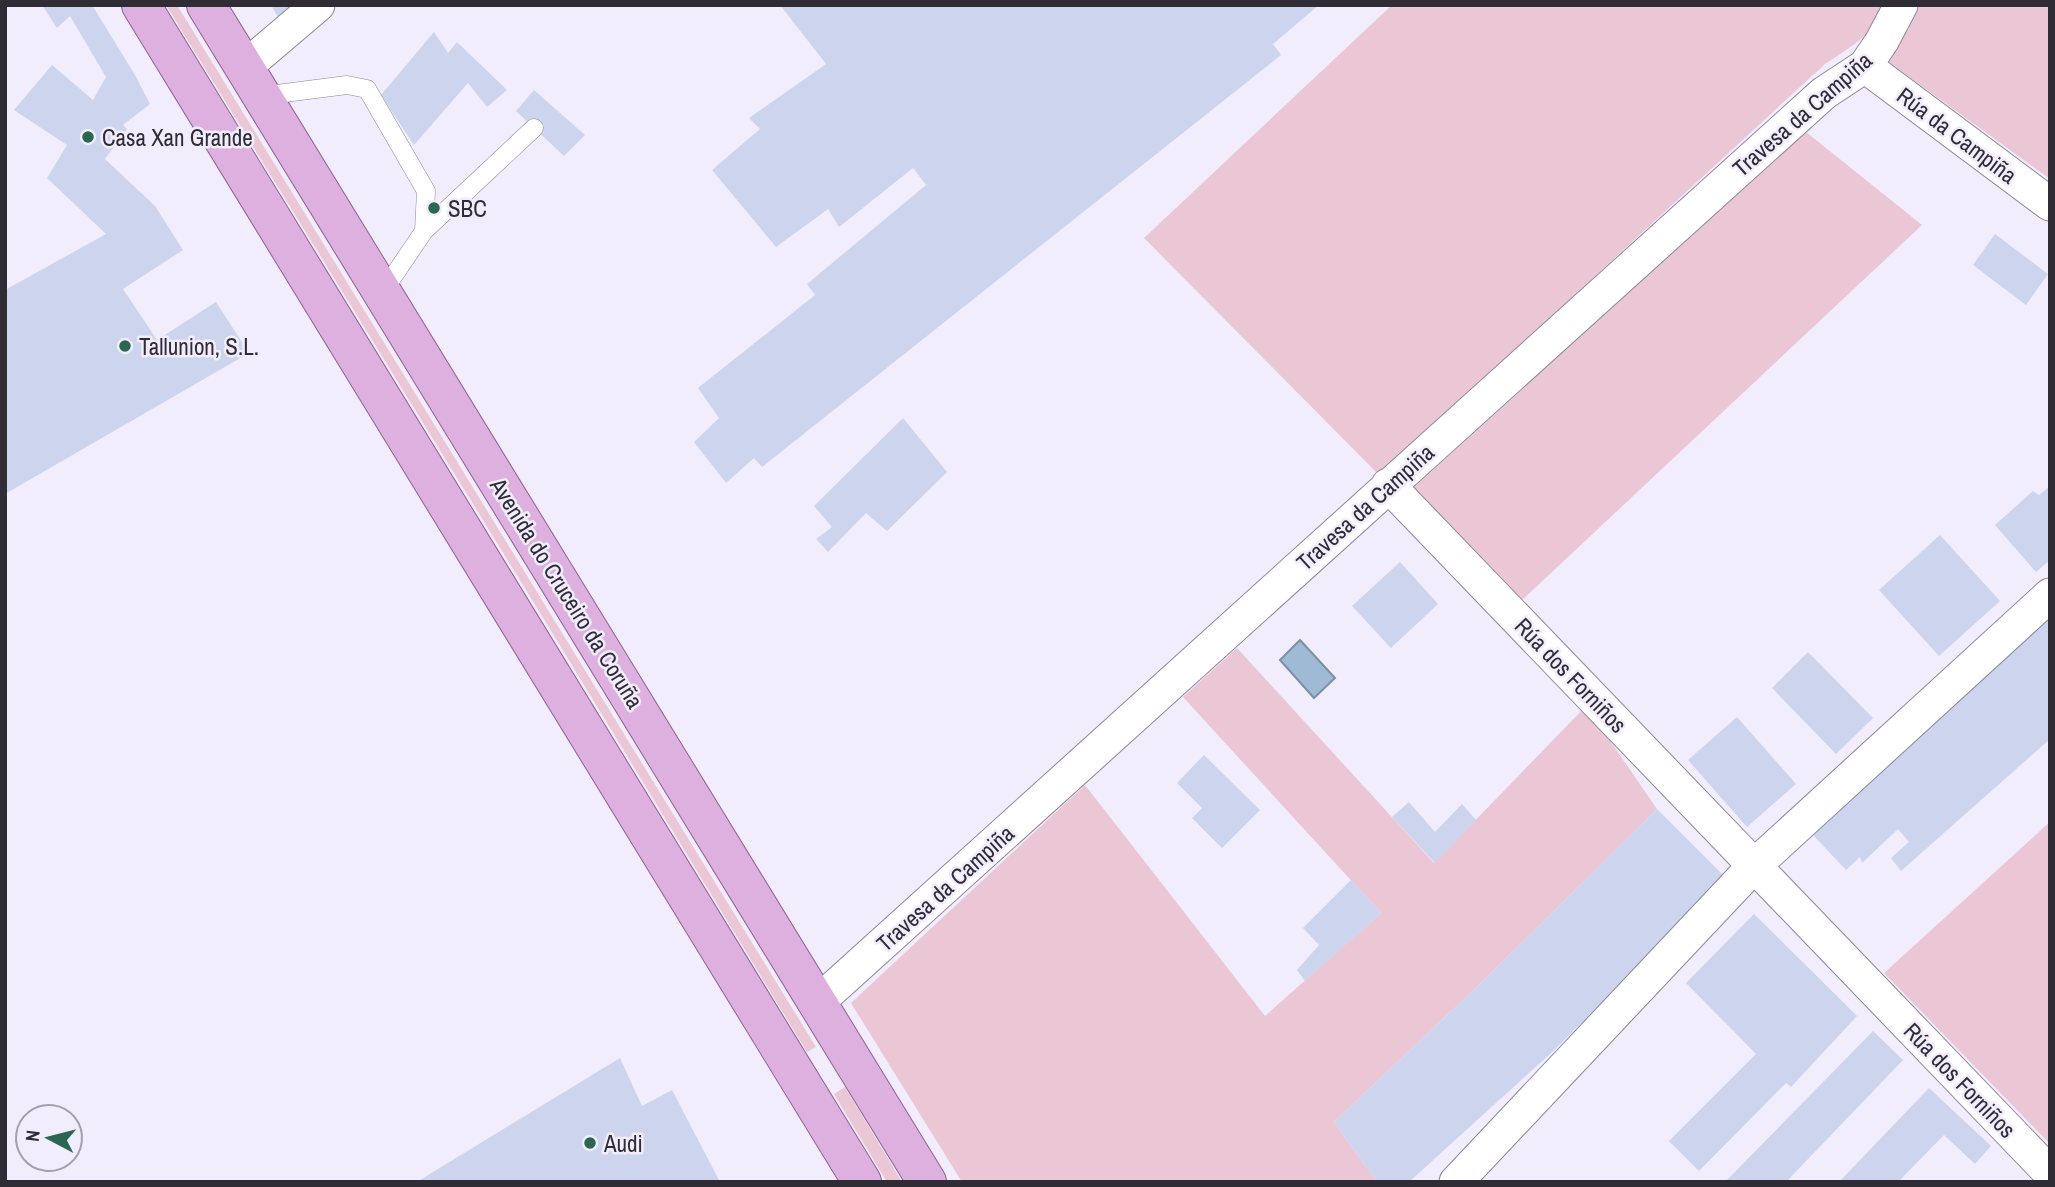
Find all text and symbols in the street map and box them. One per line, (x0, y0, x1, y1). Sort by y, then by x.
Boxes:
street label: Travesa da Campiña (1726, 44, 1879, 183)
street label: Rúa da Campiña (1891, 80, 2024, 191)
place label: Casa Xan Grande (102, 122, 253, 153)
marker: Casa Xan Grande (80, 129, 96, 145)
place label: SBC (448, 193, 487, 224)
marker: SBC (426, 200, 442, 216)
place label: Tallunion, S.L. (139, 331, 259, 362)
marker: Tallunion, S.L. (117, 338, 133, 354)
street label: Travesa da Campiña (1289, 436, 1441, 577)
street label: Avenida do Cruceiro da Coruña (483, 471, 651, 714)
street label: Rúa dos Forniños (1508, 611, 1634, 739)
street label: Travesa da Campiña (869, 817, 1021, 958)
street label: Rúa dos Forniños (1897, 1016, 2023, 1144)
north arrow (14, 1103, 84, 1173)
place label: Audi (603, 1128, 643, 1159)
text: N (19, 1129, 46, 1143)
marker: Audi (582, 1135, 598, 1151)

